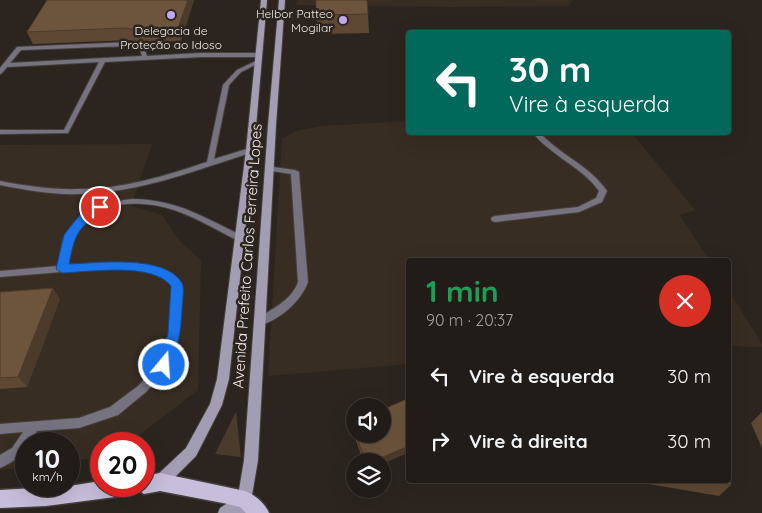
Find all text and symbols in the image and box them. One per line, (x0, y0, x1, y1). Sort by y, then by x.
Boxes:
place label: Helbor Patteo Mogilar (256, 6, 333, 35)
marker: Delegacia de Proteção ao Idoso (165, 9, 177, 21)
marker: Helbor Patteo Mogilar (337, 14, 349, 26)
place label: Delegacia de Proteção ao Idoso (120, 23, 222, 52)
text: 30 m (509, 47, 591, 91)
icon: left (426, 50, 491, 115)
text: Vire à esquerda (509, 90, 670, 118)
street label: Avenida Prefeito Carlos Ferreira Lopes (228, 123, 266, 389)
pin (79, 186, 121, 228)
icon: arrive (86, 193, 114, 221)
text: 1 min (426, 272, 499, 310)
button: close (659, 275, 711, 327)
text: 90 m · 20:37 (426, 310, 513, 330)
position arrow (137, 338, 189, 390)
icon: left (426, 362, 454, 390)
text: Vire à esquerda (469, 364, 614, 388)
text: 30 m (667, 364, 711, 388)
map controls (346, 398, 391, 498)
button: sound (346, 398, 391, 443)
icon: right (426, 427, 454, 455)
text: Vire à direita (469, 429, 588, 453)
text: 30 m (667, 429, 711, 453)
speed limit sign: 20 (90, 432, 155, 497)
text: 10 (35, 443, 60, 474)
button: layers (346, 453, 391, 498)
text: km/h (32, 469, 63, 484)

